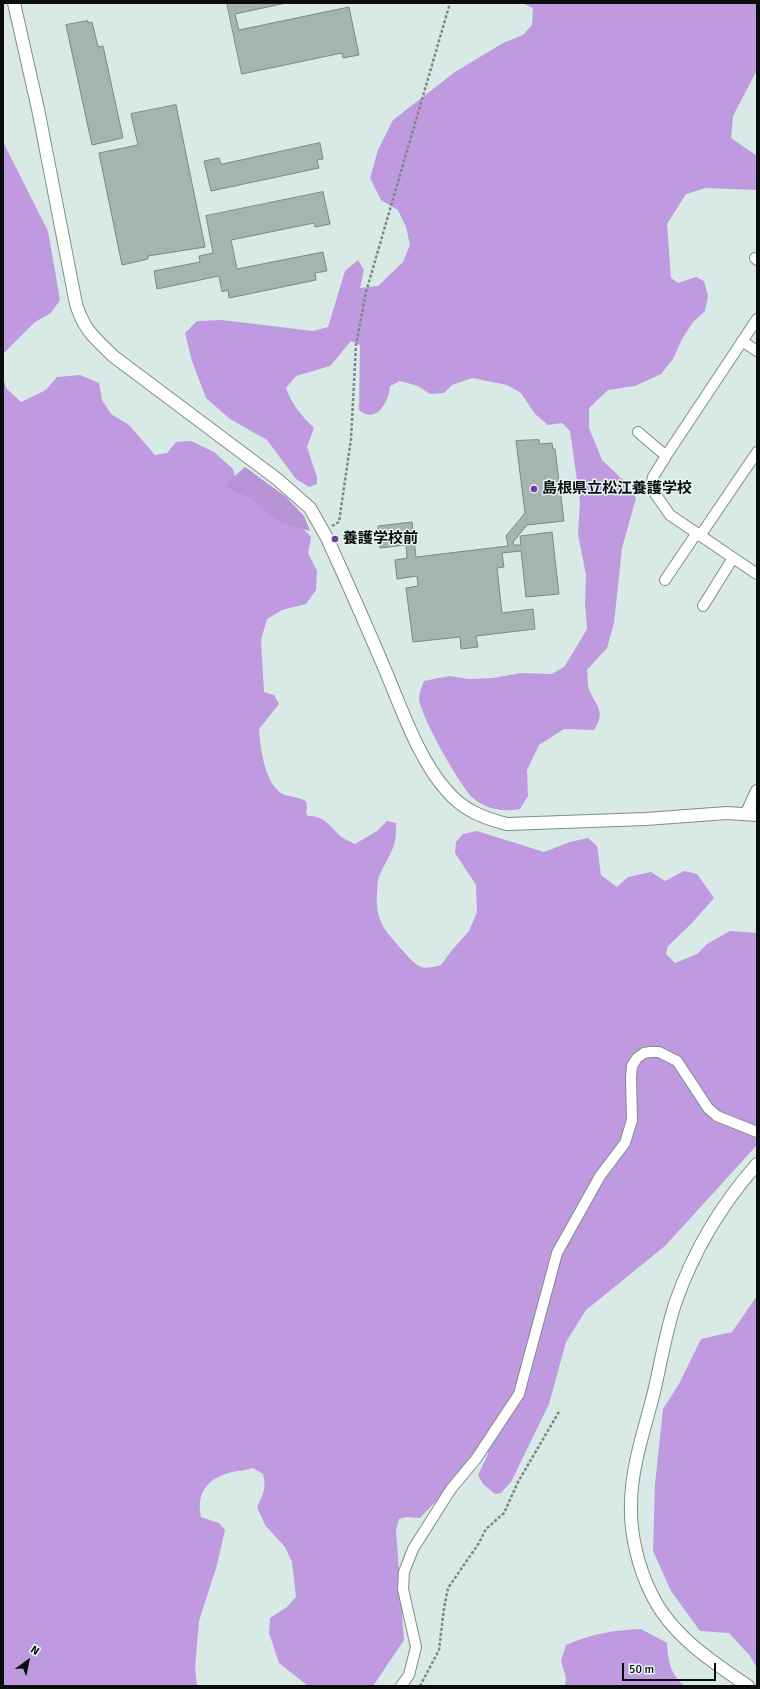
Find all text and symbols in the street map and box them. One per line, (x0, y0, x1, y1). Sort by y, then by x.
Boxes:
place label: 島根県立松江養護学校 (542, 480, 692, 498)
marker: 島根県立松江養護学校 (529, 484, 539, 494)
place label: 養護学校前 (343, 530, 418, 548)
marker: 養護学校前 (330, 534, 340, 544)
north arrow (8, 1641, 48, 1681)
text: N (28, 1643, 42, 1658)
scale bar (624, 1655, 718, 1681)
text: 50 m (629, 1662, 654, 1677)

